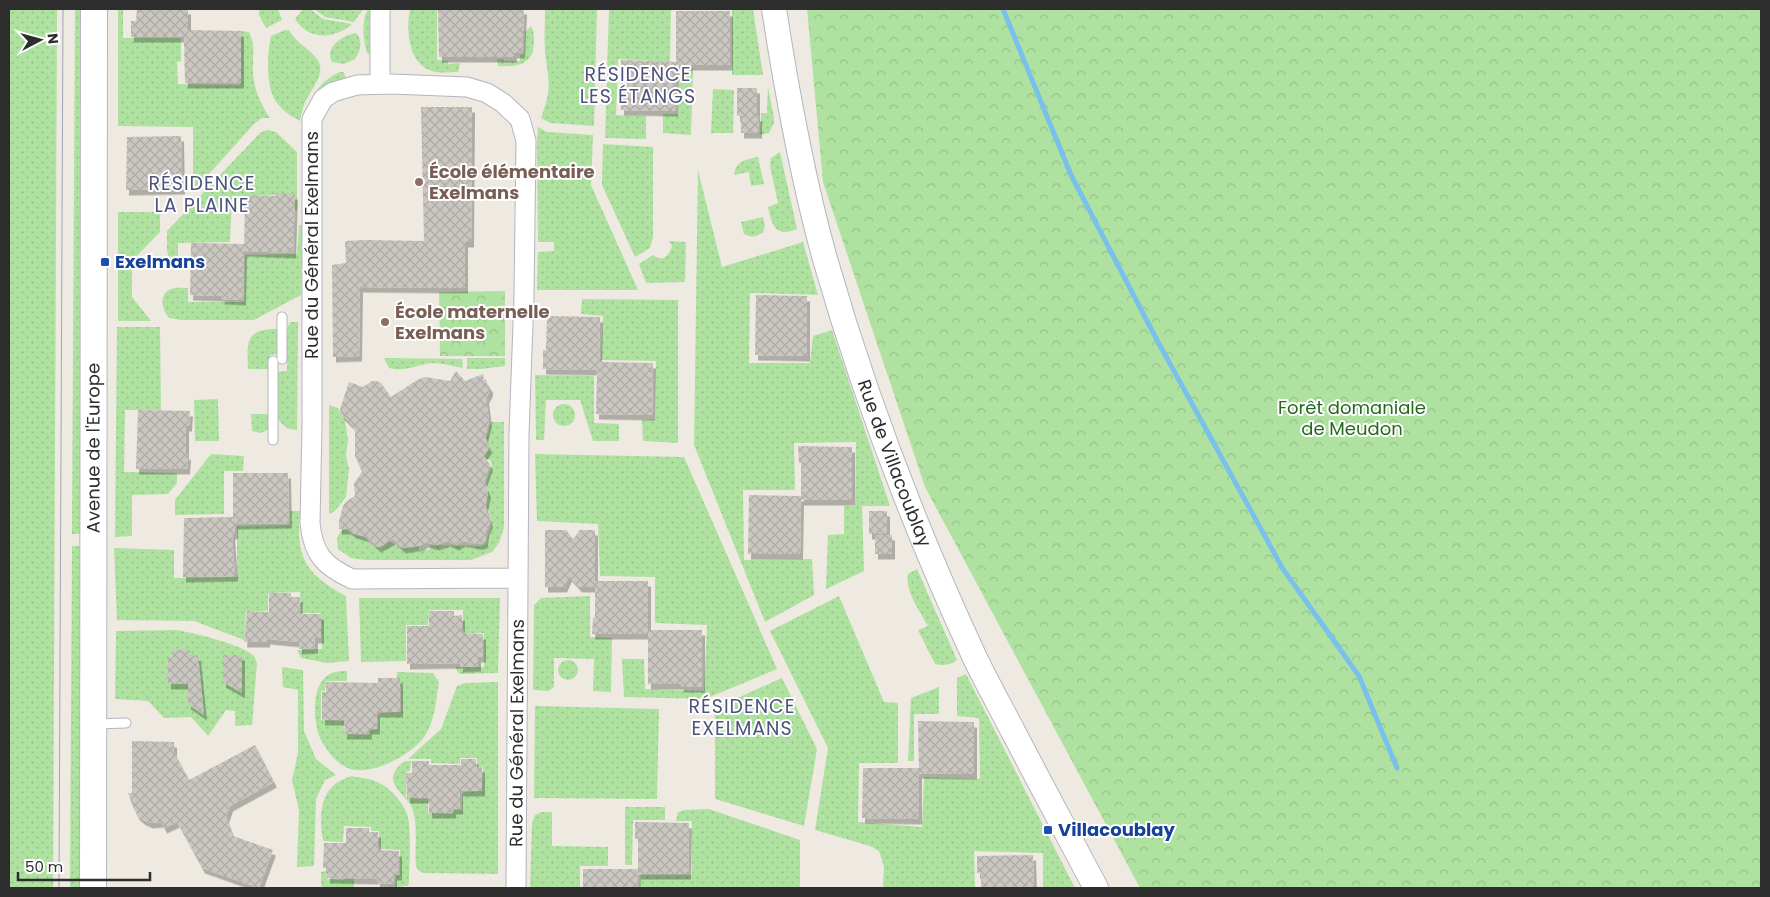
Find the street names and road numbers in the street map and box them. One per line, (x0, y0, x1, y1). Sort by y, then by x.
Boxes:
street label: Rue du Général Exelmans (299, 131, 324, 359)
street label: Avenue de l'Europe (80, 363, 106, 533)
street label: Rue de Villacoublay (852, 376, 938, 551)
street label: Rue du Général Exelmans (503, 619, 530, 847)

